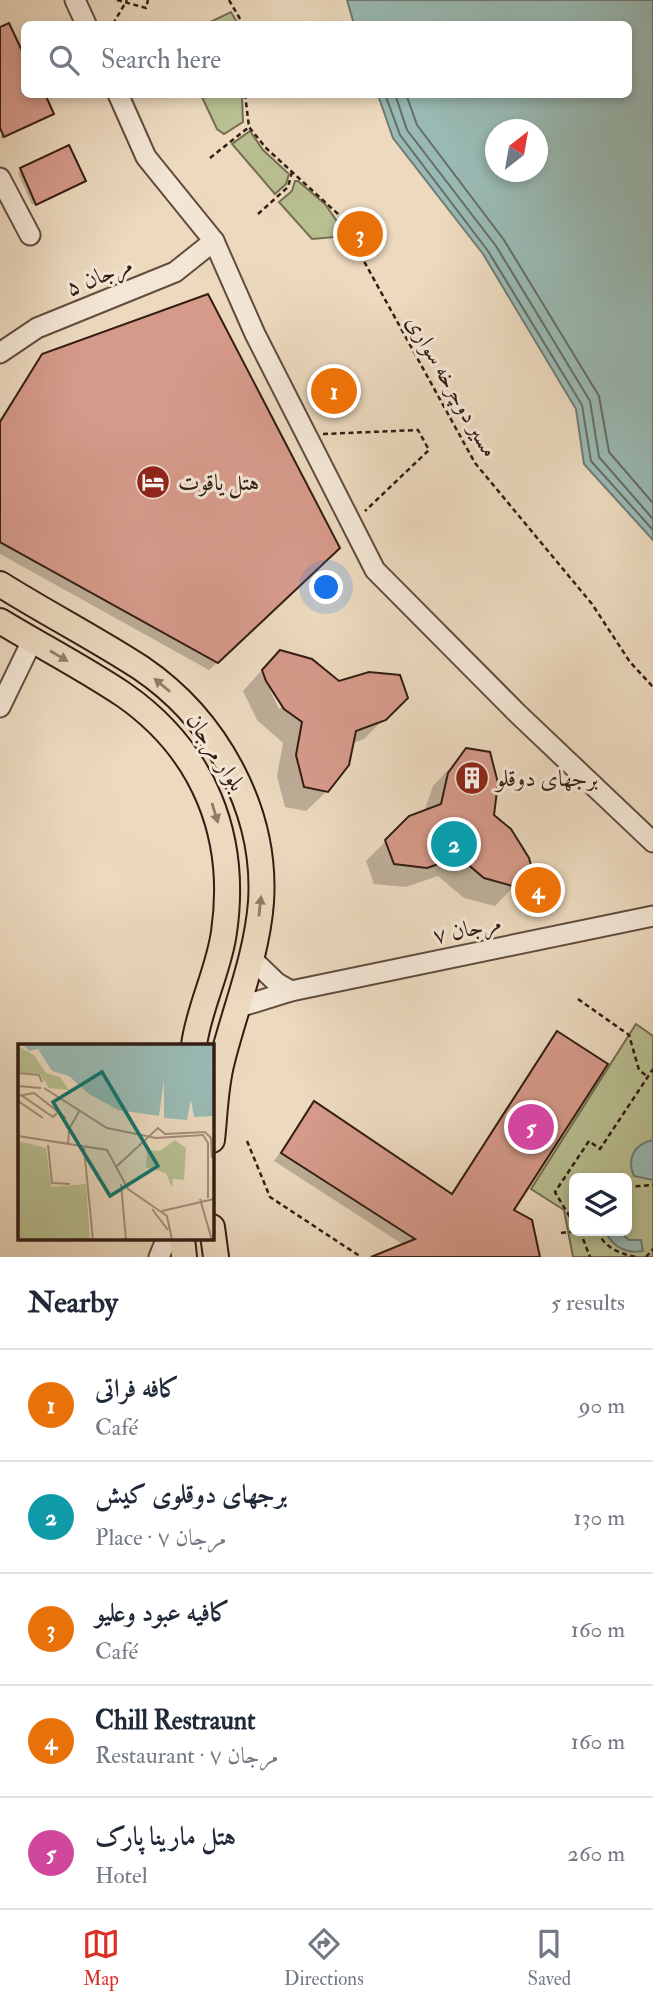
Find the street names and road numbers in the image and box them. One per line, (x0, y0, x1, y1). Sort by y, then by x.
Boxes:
street label: مرجان ۵ (61, 250, 137, 303)
street label: مسیر دوچرخه سواری (400, 310, 504, 462)
street label: بلوار مرجان (179, 707, 252, 797)
street label: مرجان ۷ (430, 908, 504, 951)

